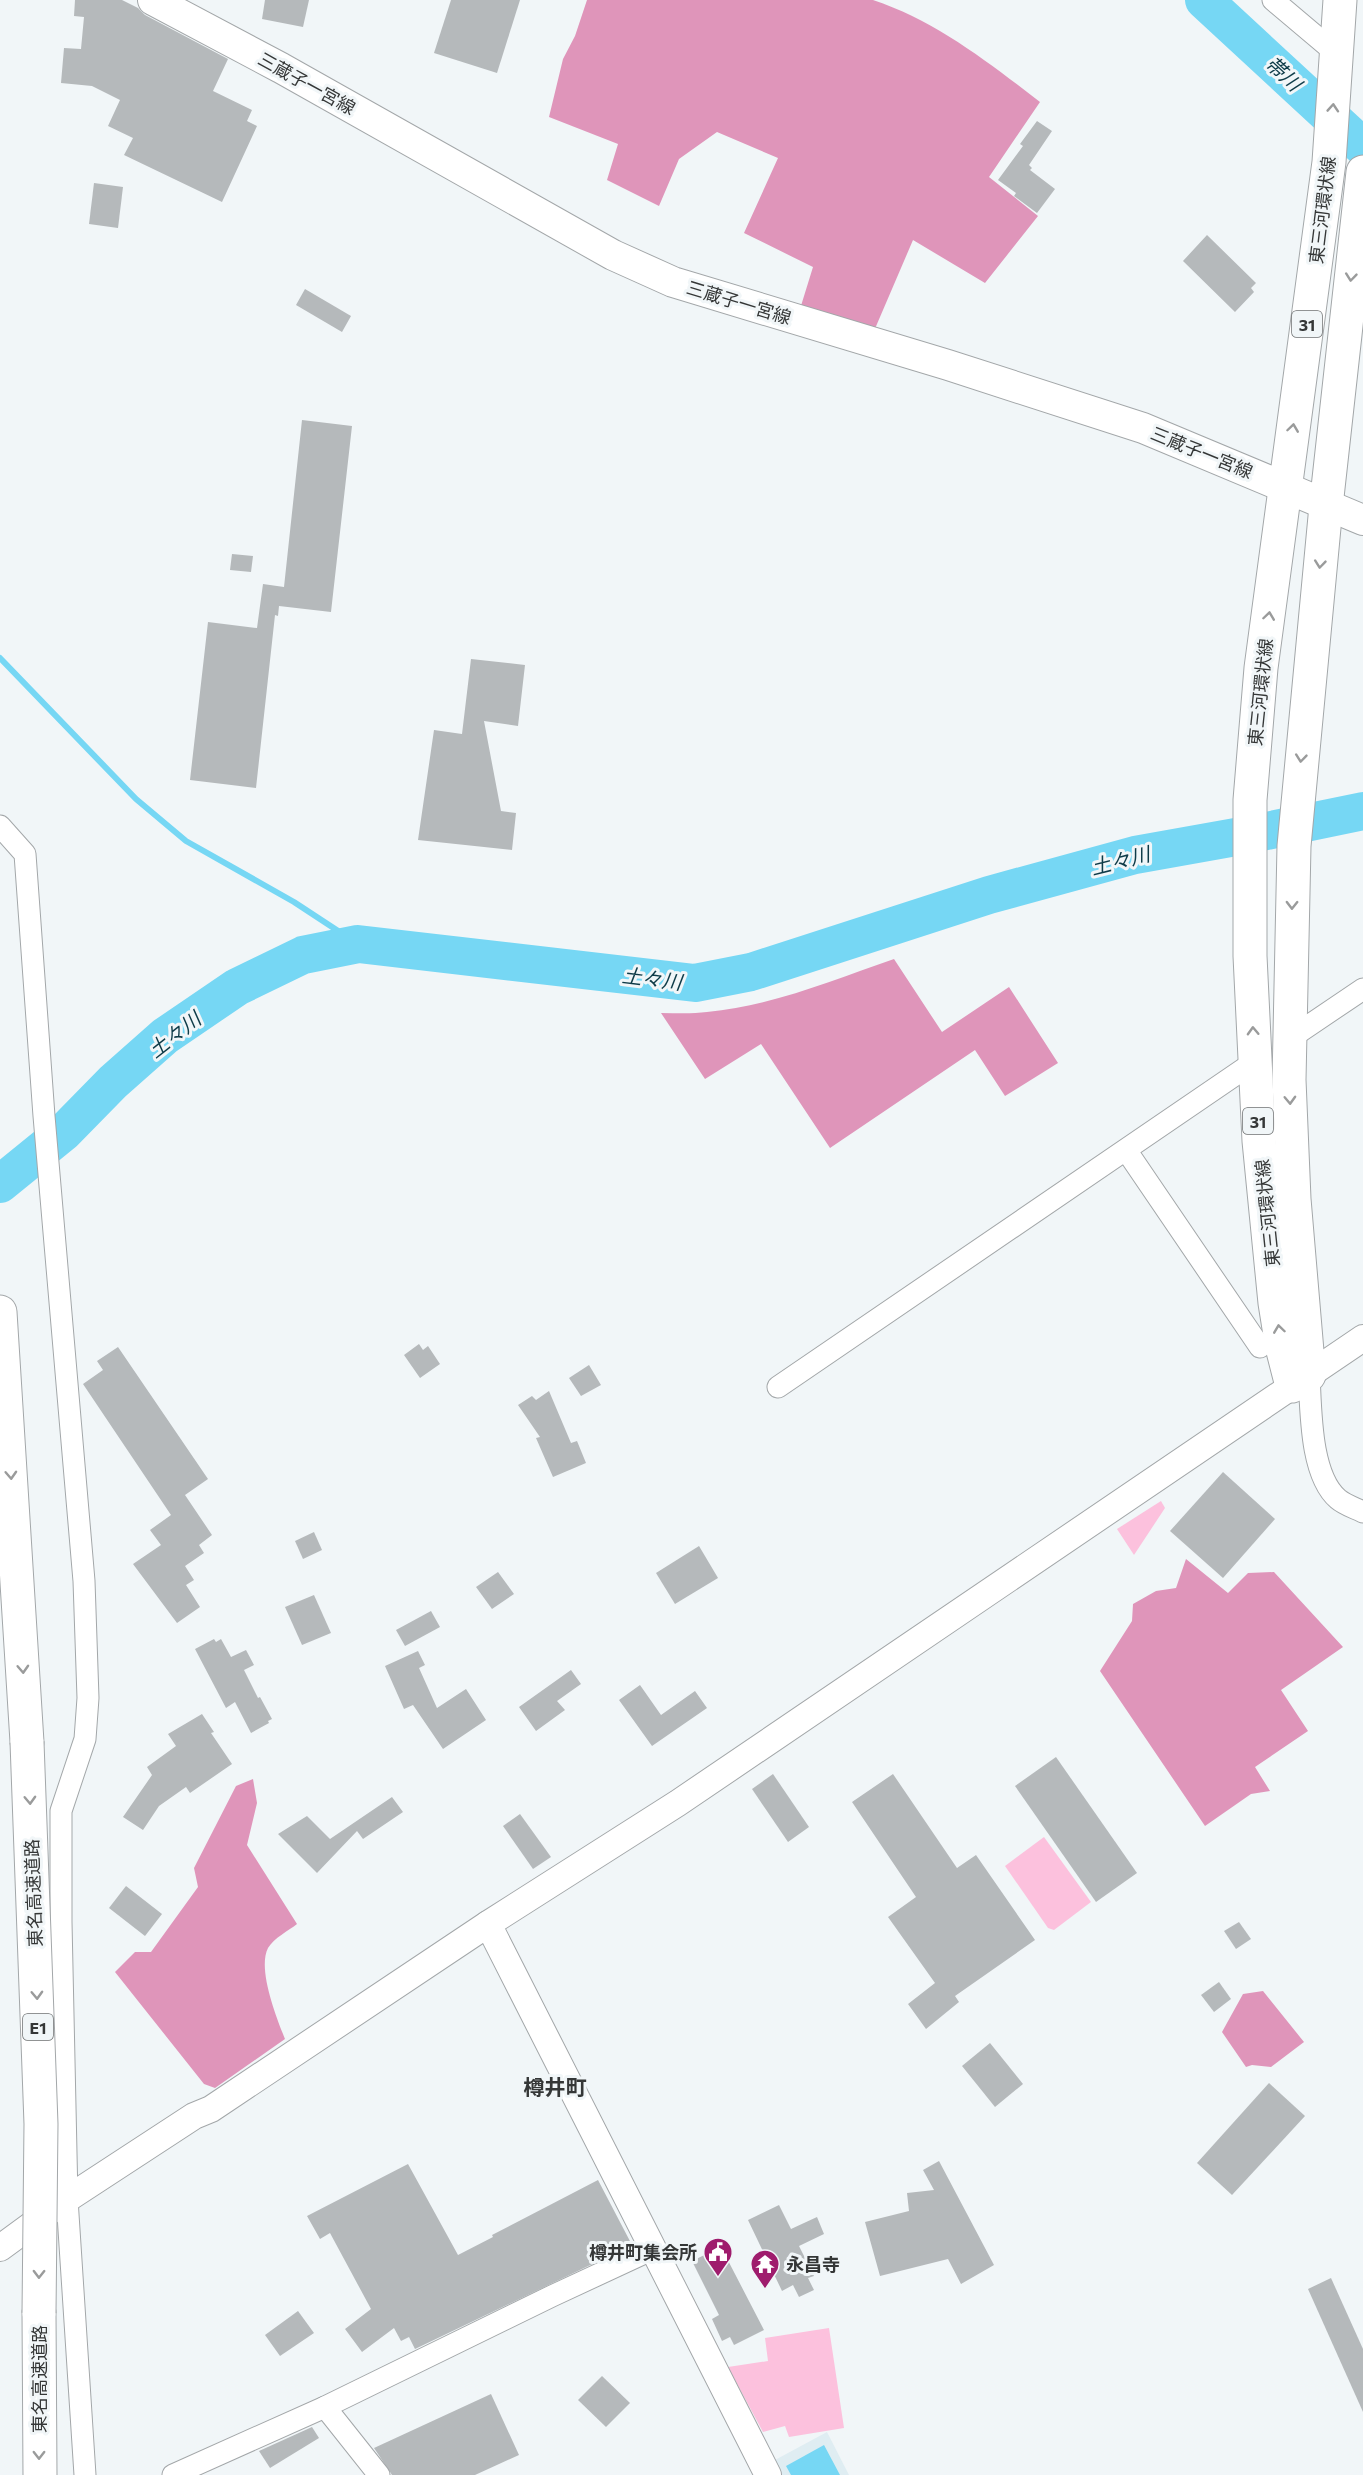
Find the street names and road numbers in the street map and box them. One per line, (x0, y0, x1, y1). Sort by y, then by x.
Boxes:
street label: 三蔵子一宮線 (254, 47, 360, 119)
street label: 東三河環状線 (1305, 155, 1339, 265)
street label: 三蔵子一宮線 (684, 276, 794, 328)
road number: 31 (1292, 311, 1322, 337)
street label: 三蔵子一宮線 (1148, 422, 1256, 482)
street label: 東三河環状線 (1243, 637, 1277, 747)
road number: 31 (1243, 1108, 1273, 1134)
street label: 東三河環状線 (1250, 1158, 1284, 1268)
street label: 東名高速道路 (20, 1839, 46, 1947)
road number: E1 (23, 2014, 53, 2040)
street label: 東名高速道路 (28, 2325, 50, 2433)

